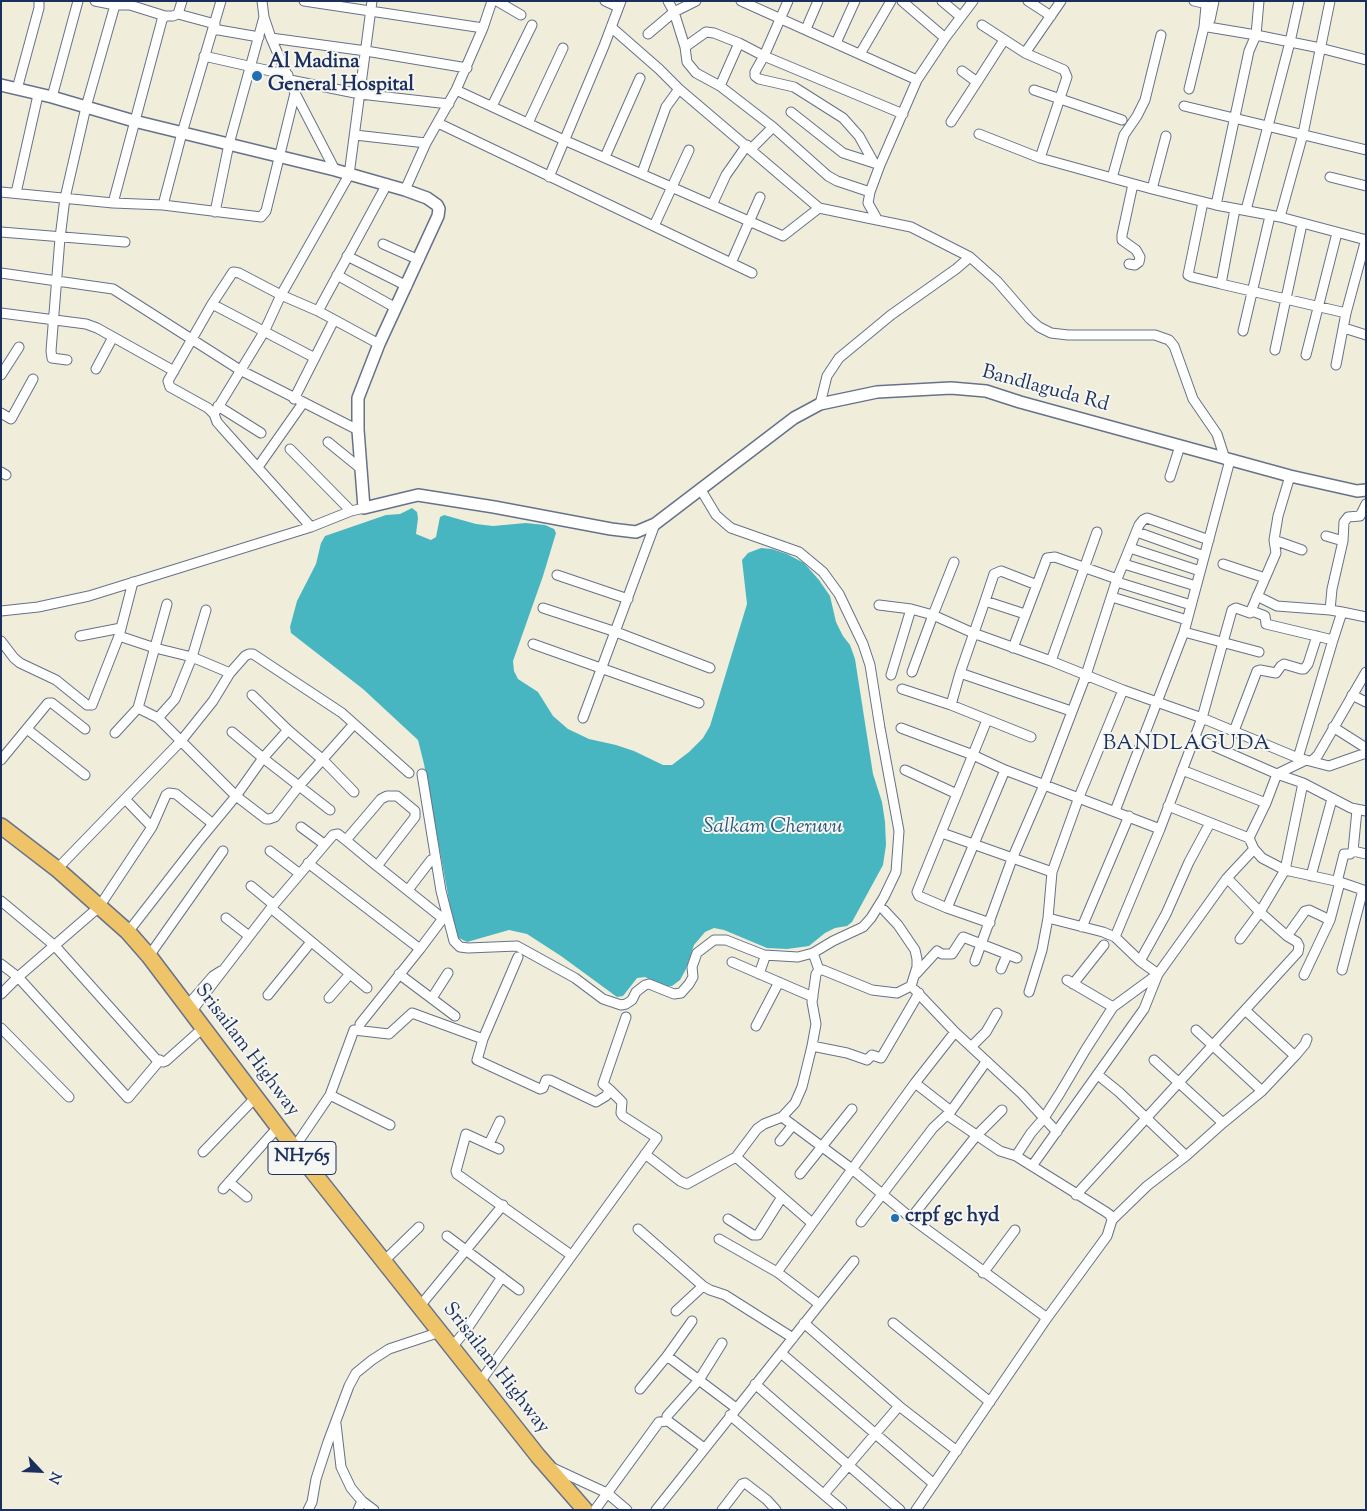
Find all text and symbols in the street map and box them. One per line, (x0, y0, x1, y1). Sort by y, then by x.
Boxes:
place label: Al Madina General Hospital (268, 52, 414, 99)
marker: Al Madina General Hospital (250, 69, 264, 83)
street label: Bandlaguda Rd (979, 362, 1111, 418)
district label: BANDLAGUDA (1101, 732, 1273, 758)
water label: Salkam Cheruvu (703, 815, 843, 841)
street label: Srisailam Highway (188, 980, 304, 1122)
road number: NH765 (268, 1142, 336, 1174)
place label: crpf gc hyd (905, 1206, 999, 1230)
marker: crpf gc hyd (889, 1212, 901, 1224)
street label: Srisailam Highway (436, 1299, 554, 1439)
north arrow (15, 1446, 65, 1496)
text: N (42, 1468, 65, 1487)

